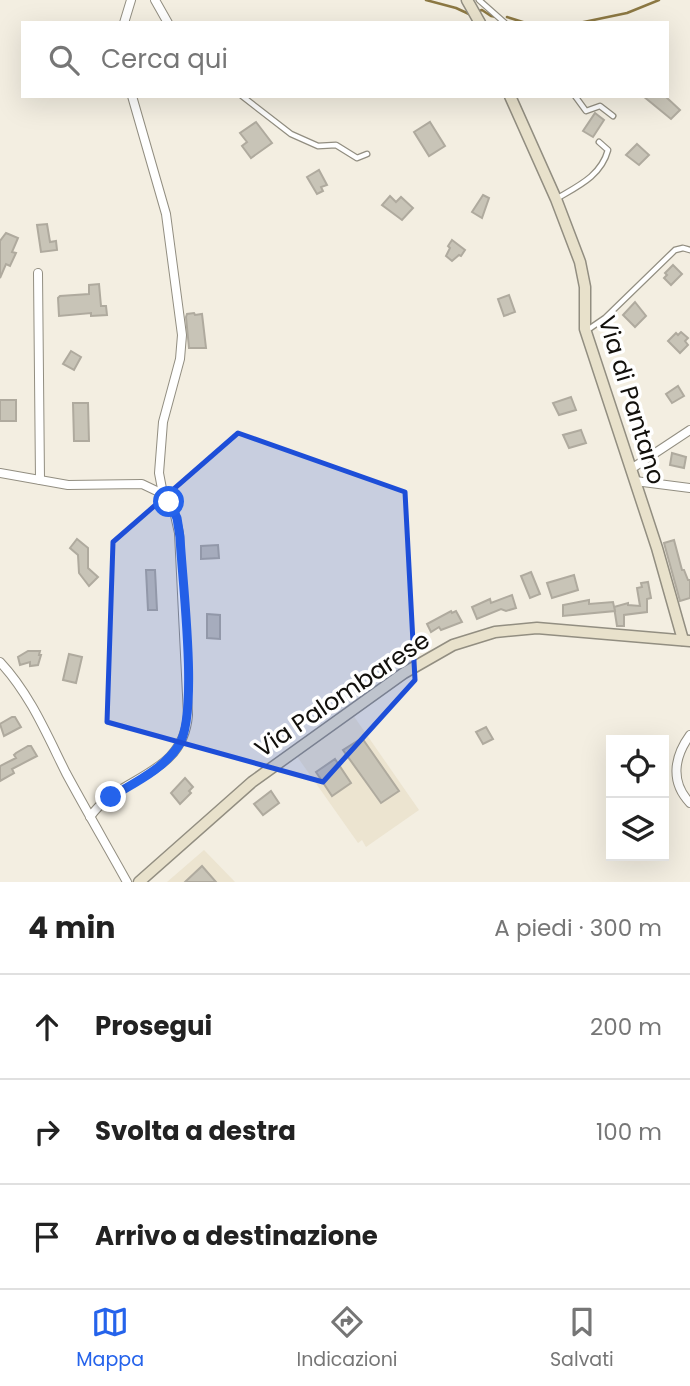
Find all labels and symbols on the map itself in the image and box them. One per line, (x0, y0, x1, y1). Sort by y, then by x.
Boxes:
street label: Via di Pantano (591, 312, 673, 488)
route start (153, 486, 184, 517)
street label: Via Palombarese (248, 623, 436, 765)
route end (95, 781, 126, 812)

